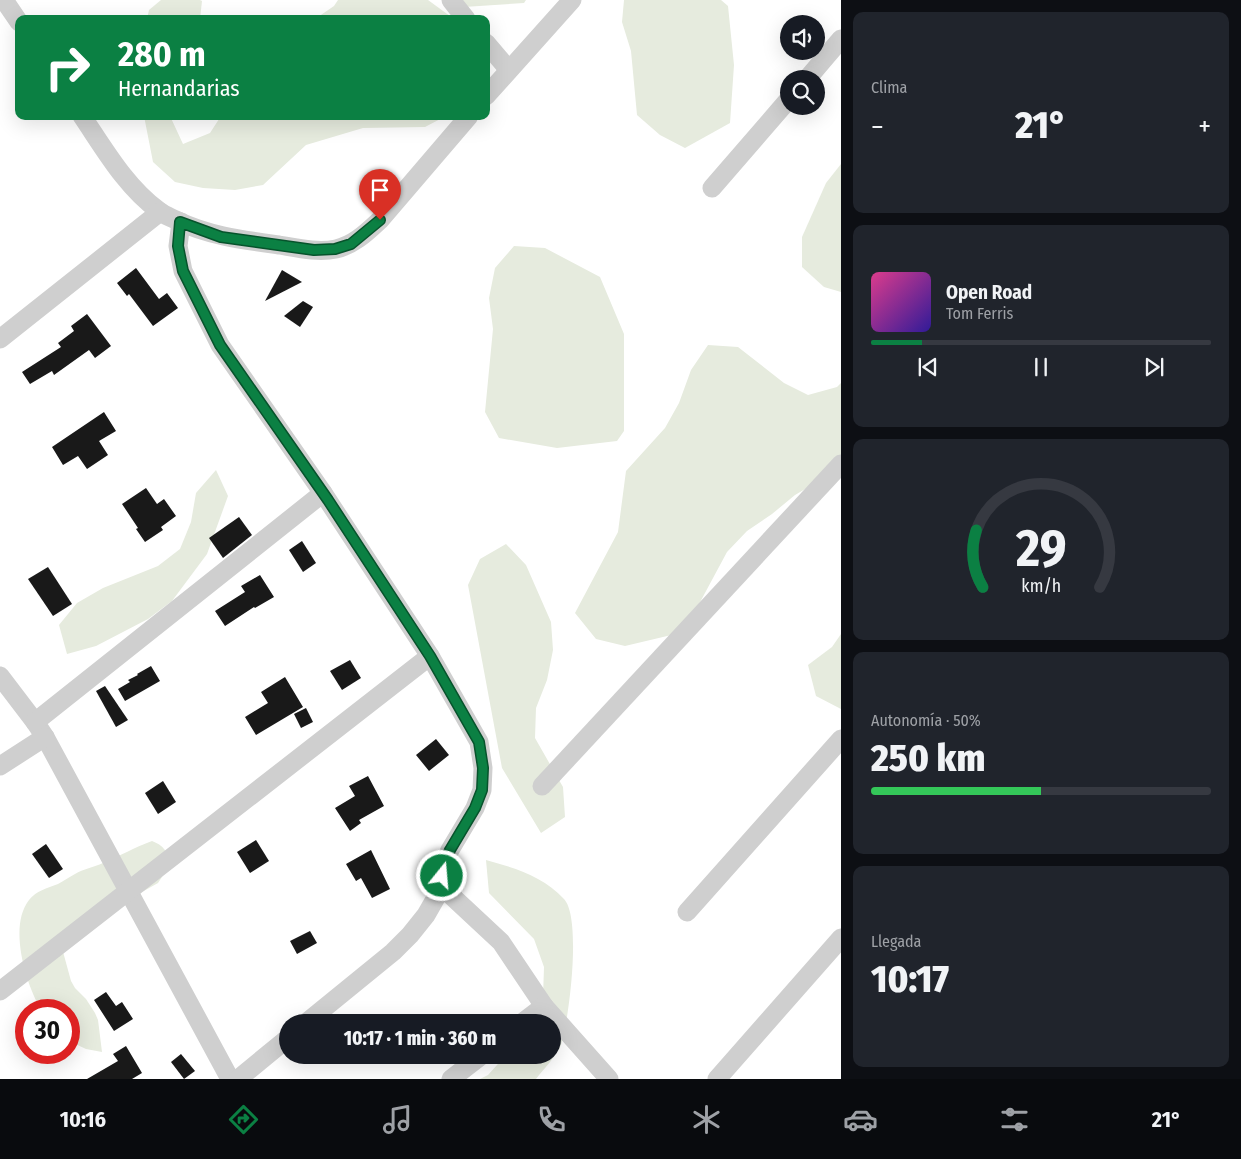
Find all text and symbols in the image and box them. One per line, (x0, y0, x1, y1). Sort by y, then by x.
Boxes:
map controls (780, 15, 825, 115)
button: sound (780, 15, 825, 60)
text: 280 m (118, 33, 206, 75)
icon: right (35, 35, 100, 100)
button: search (780, 70, 825, 115)
text: Hernandarias (118, 75, 240, 102)
text: Clima (871, 78, 907, 97)
text: 21° (1015, 102, 1067, 148)
text: − (871, 110, 884, 143)
text: + (1198, 110, 1211, 143)
pin (359, 169, 401, 220)
icon: arrive (366, 176, 394, 204)
text: Open Road (946, 281, 1032, 304)
text: Tom Ferris (946, 304, 1013, 323)
icon: previous (914, 353, 942, 381)
icon: pause (1027, 353, 1055, 381)
icon: next (1140, 353, 1168, 381)
text: 29 (1015, 517, 1066, 580)
text: km/h (1021, 575, 1061, 597)
text: Autonomía · 50% (871, 711, 981, 730)
text: 250 km (871, 735, 985, 781)
position arrow (415, 849, 467, 901)
text: Llegada (871, 932, 921, 951)
text: 10:17 (871, 956, 949, 1002)
speed limit sign: 30 (15, 999, 80, 1064)
text: 10:17 · 1 min · 360 m (344, 1027, 496, 1050)
icon: directions (226, 1102, 261, 1137)
icon: music (380, 1102, 415, 1137)
icon: phone (534, 1102, 569, 1137)
icon: climate (689, 1102, 724, 1137)
icon: car (843, 1102, 878, 1137)
icon: filters (997, 1102, 1032, 1137)
text: 10:16 (60, 1106, 106, 1133)
text: 21° (1152, 1106, 1181, 1133)

